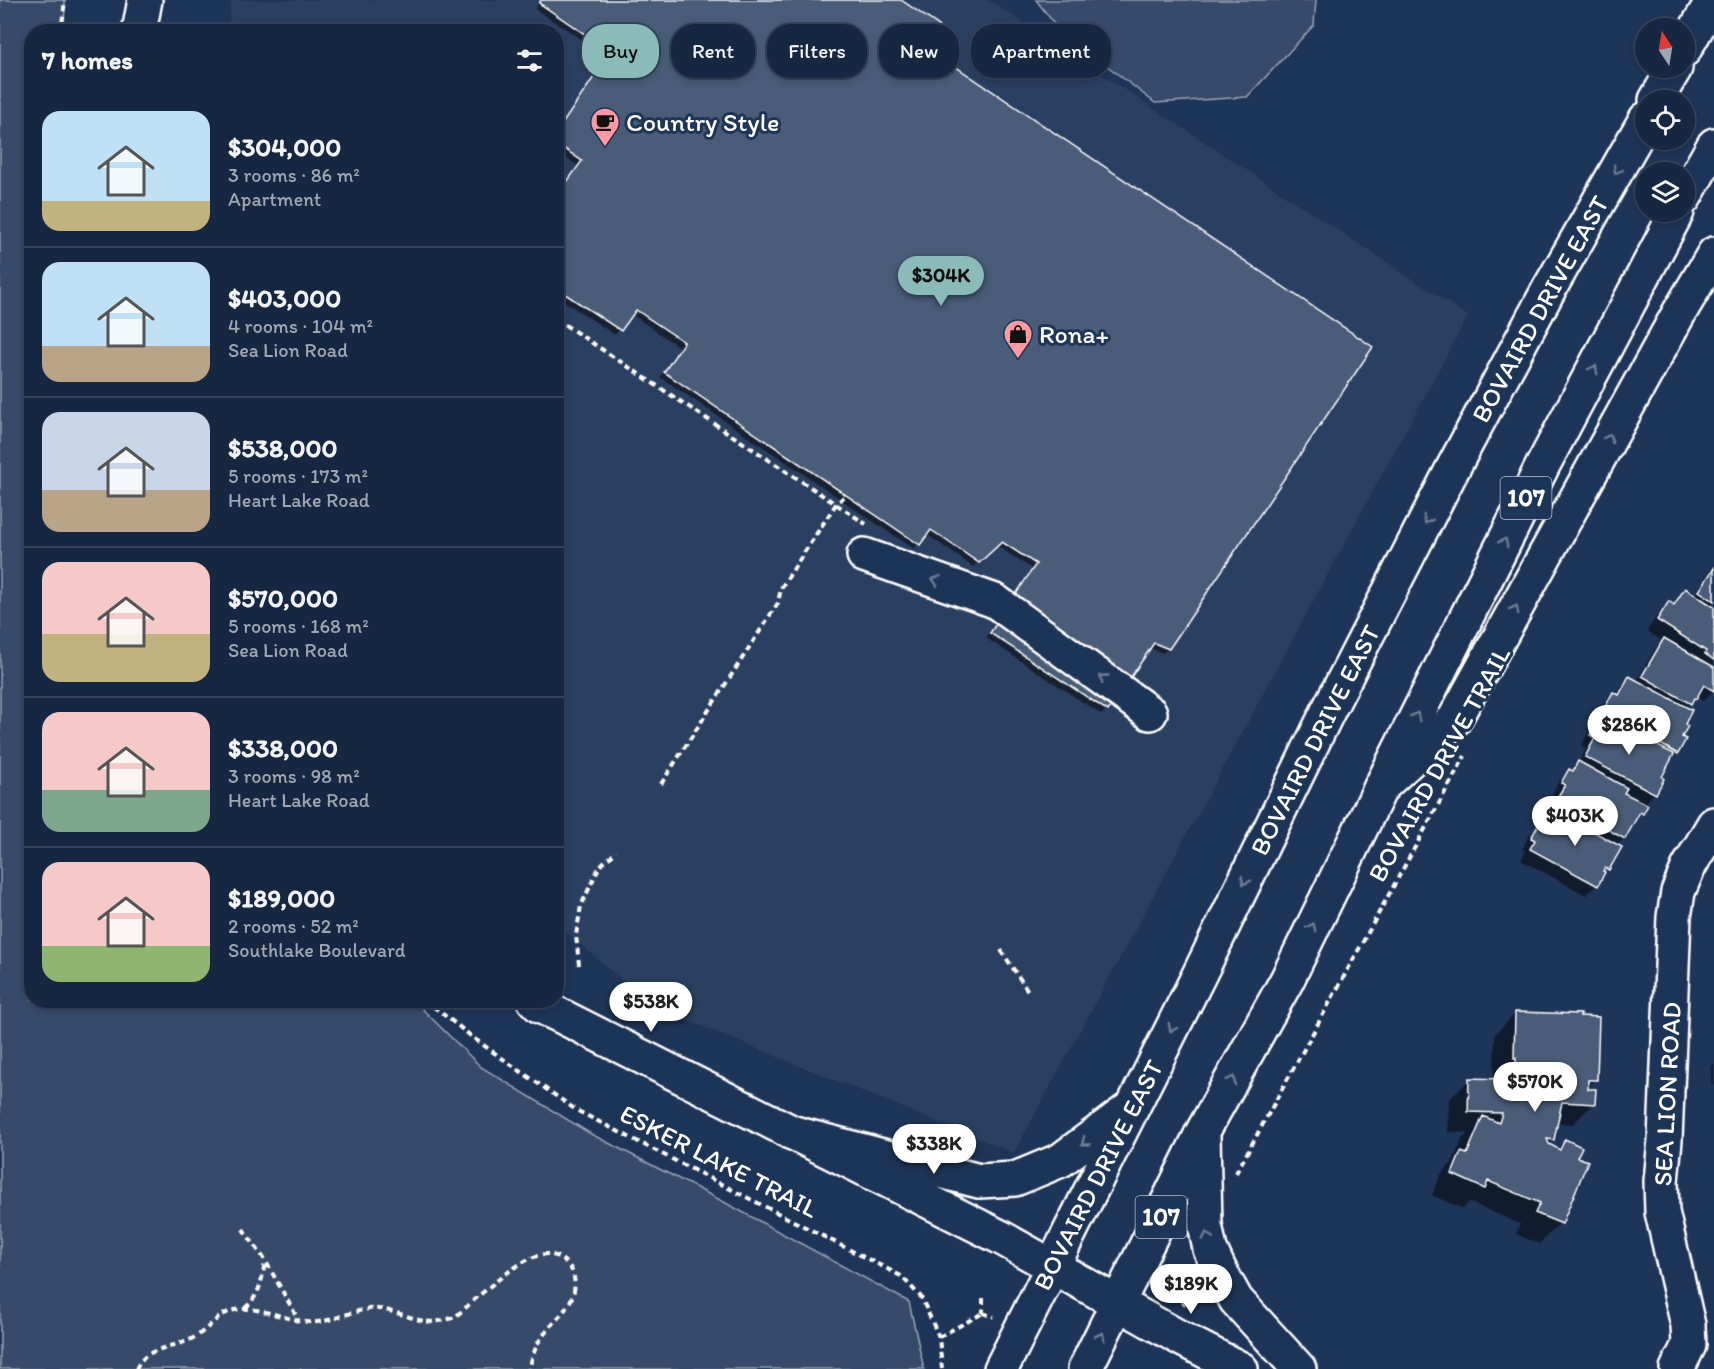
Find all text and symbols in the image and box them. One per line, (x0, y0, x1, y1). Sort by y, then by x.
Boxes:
north arrow (1635, 18, 1695, 78)
map controls (1635, 18, 1695, 222)
chip: Buy (582, 24, 659, 78)
chip: Rent (671, 24, 755, 78)
chip: Filters (767, 24, 867, 78)
chip: New (879, 24, 959, 78)
chip: Apartment (971, 24, 1111, 78)
text: 7 homes (42, 44, 133, 76)
icon: filters (513, 44, 546, 77)
button: locate (1635, 90, 1695, 150)
cafe icon: Country Style (589, 106, 621, 148)
place label: Country Style (626, 106, 779, 138)
text: $304,000 (228, 131, 341, 163)
icon: home (90, 135, 162, 207)
button: layers (1635, 162, 1695, 222)
text: 3 rooms · 86 m² (228, 163, 360, 187)
one-way arrow (1612, 164, 1624, 174)
text: Apartment (228, 187, 321, 211)
street label: BOVAIRD DRIVE EAST (1464, 190, 1616, 428)
pin: $304K (899, 256, 983, 307)
text: $304K (912, 263, 970, 287)
text: $403,000 (228, 282, 341, 314)
icon: home (90, 286, 162, 358)
text: 4 rooms · 104 m² (228, 314, 373, 338)
shop icon: Rona+ (1002, 318, 1034, 360)
place label: Rona+ (1039, 318, 1109, 350)
text: Sea Lion Road (228, 338, 348, 362)
one-way arrow (1587, 365, 1598, 375)
text: $538,000 (228, 432, 337, 464)
one-way arrow (1602, 434, 1614, 444)
icon: home (90, 436, 162, 508)
text: 5 rooms · 173 m² (228, 464, 368, 488)
road number: 107 (1500, 477, 1552, 519)
text: Heart Lake Road (228, 488, 370, 512)
one-way arrow (1423, 513, 1434, 524)
one-way arrow (1497, 538, 1508, 548)
one-way arrow (931, 575, 942, 588)
text: $570,000 (228, 582, 338, 614)
icon: home (90, 586, 162, 658)
one-way arrow (1508, 604, 1519, 615)
text: 5 rooms · 168 m² (228, 614, 369, 638)
street label: BOVAIRD DRIVE EAST (1243, 619, 1387, 861)
text: Sea Lion Road (228, 638, 348, 662)
street label: BOVAIRD DRIVE TRAIL (1361, 641, 1517, 887)
one-way arrow (1098, 675, 1109, 686)
pin: $286K (1587, 705, 1671, 756)
one-way arrow (1409, 712, 1421, 723)
text: $286K (1602, 712, 1656, 736)
text: $338,000 (228, 732, 338, 764)
icon: home (90, 736, 162, 808)
text: 3 rooms · 98 m² (228, 764, 360, 788)
text: Heart Lake Road (228, 788, 370, 812)
pin: $403K (1533, 796, 1617, 847)
text: $403K (1546, 803, 1604, 827)
one-way arrow (1240, 875, 1252, 886)
text: $189,000 (228, 882, 335, 914)
icon: home (90, 886, 162, 958)
text: 2 rooms · 52 m² (228, 914, 359, 938)
one-way arrow (1305, 923, 1317, 934)
text: Southlake Boulevard (228, 938, 406, 962)
pin: $538K (609, 982, 693, 1033)
text: $538K (623, 989, 679, 1013)
street label: SEA LION ROAD (1646, 1001, 1688, 1187)
one-way arrow (1168, 1021, 1179, 1032)
street label: BOVAIRD DRIVE EAST (1026, 1054, 1170, 1296)
pin: $570K (1493, 1062, 1577, 1113)
text: $570K (1507, 1069, 1563, 1093)
one-way arrow (1224, 1076, 1236, 1086)
street label: ESKER LAKE TRAIL (615, 1097, 823, 1225)
pin: $338K (892, 1124, 976, 1175)
text: $338K (906, 1131, 962, 1155)
one-way arrow (1080, 1135, 1091, 1146)
road number: 107 (1136, 1196, 1186, 1238)
one-way arrow (1202, 1231, 1215, 1241)
pin: $189K (1149, 1264, 1233, 1315)
text: $189K (1164, 1271, 1218, 1295)
one-way arrow (1094, 1331, 1106, 1342)

